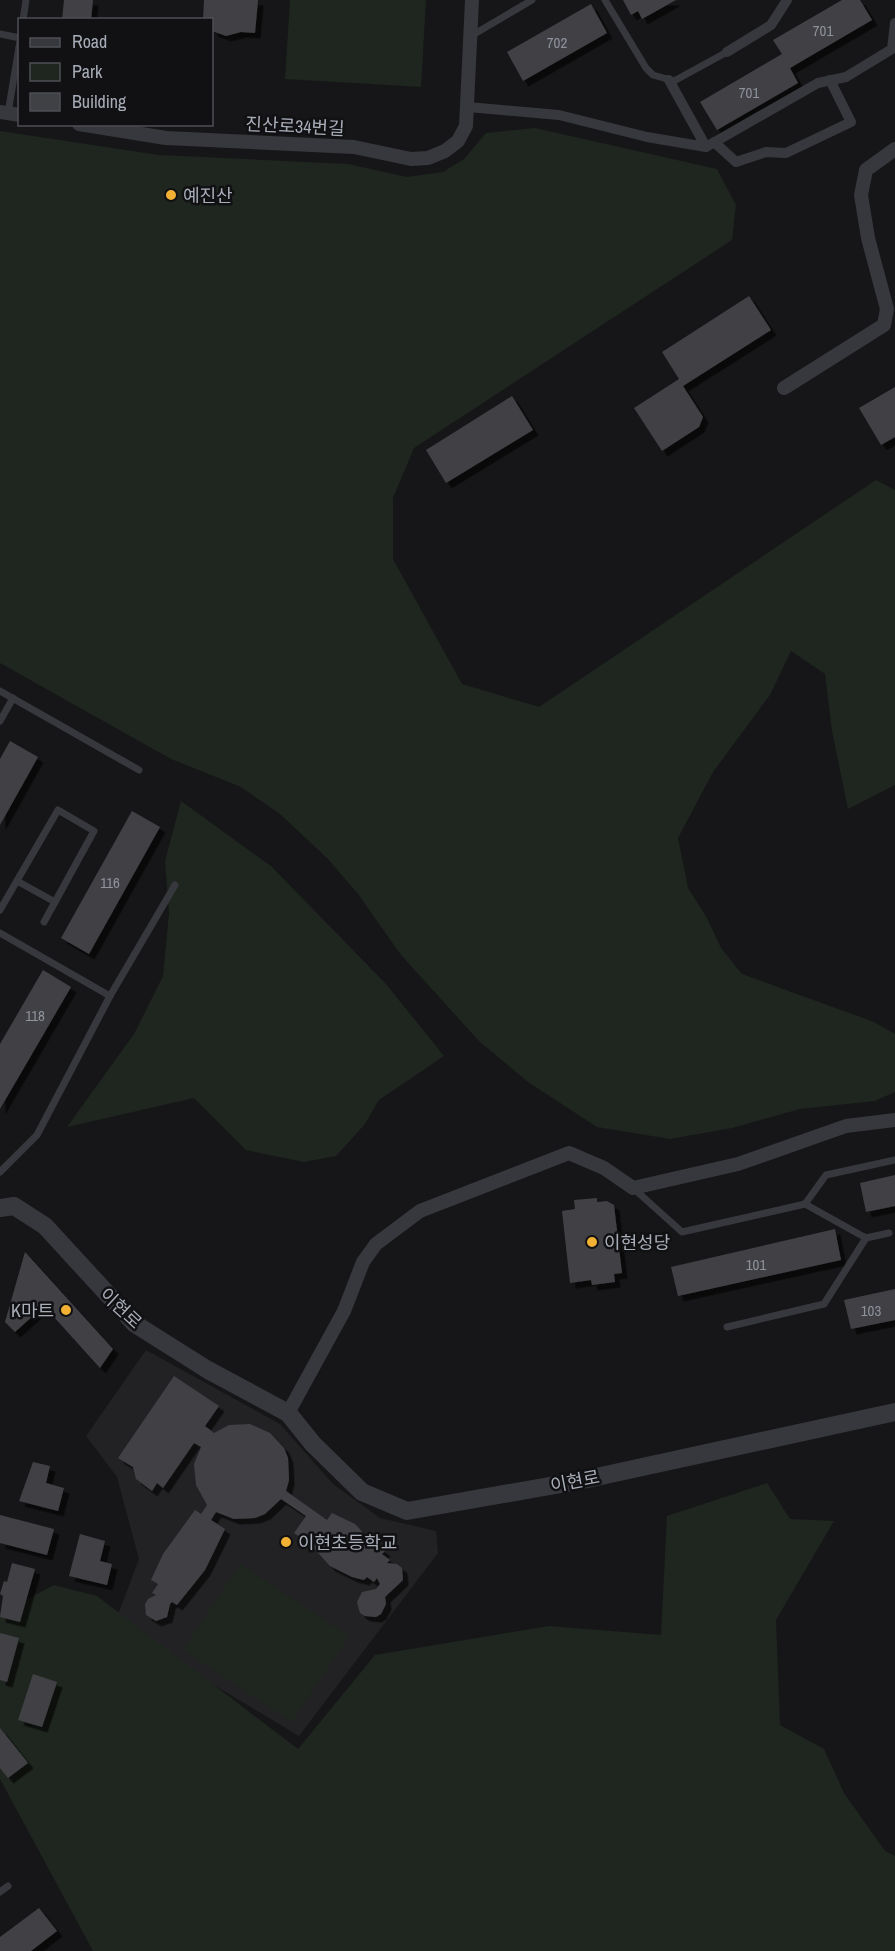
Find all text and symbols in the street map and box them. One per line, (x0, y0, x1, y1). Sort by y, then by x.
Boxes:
legend (18, 18, 213, 126)
house number: 701 (813, 20, 833, 41)
text: Road (72, 29, 107, 54)
house number: 702 (547, 32, 567, 53)
text: Park (72, 59, 103, 84)
house number: 701 (739, 82, 759, 103)
text: Building (72, 89, 127, 114)
street label: 진산로34번길 (245, 111, 345, 141)
place label: 예진산 (183, 183, 233, 208)
marker: 예진산 (164, 188, 178, 202)
house number: 116 (100, 872, 120, 893)
house number: 118 (25, 1005, 45, 1026)
place label: 이현성당 (604, 1230, 670, 1255)
marker: 이현성당 (585, 1235, 599, 1249)
house number: 101 (746, 1254, 766, 1275)
street label: 이현로 (94, 1282, 148, 1334)
place label: K마트 (11, 1298, 54, 1323)
house number: 103 (861, 1300, 881, 1321)
marker: K마트 (59, 1303, 73, 1317)
street label: 이현로 (548, 1464, 602, 1498)
place label: 이현초등학교 (298, 1530, 397, 1555)
marker: 이현초등학교 (279, 1535, 293, 1549)

